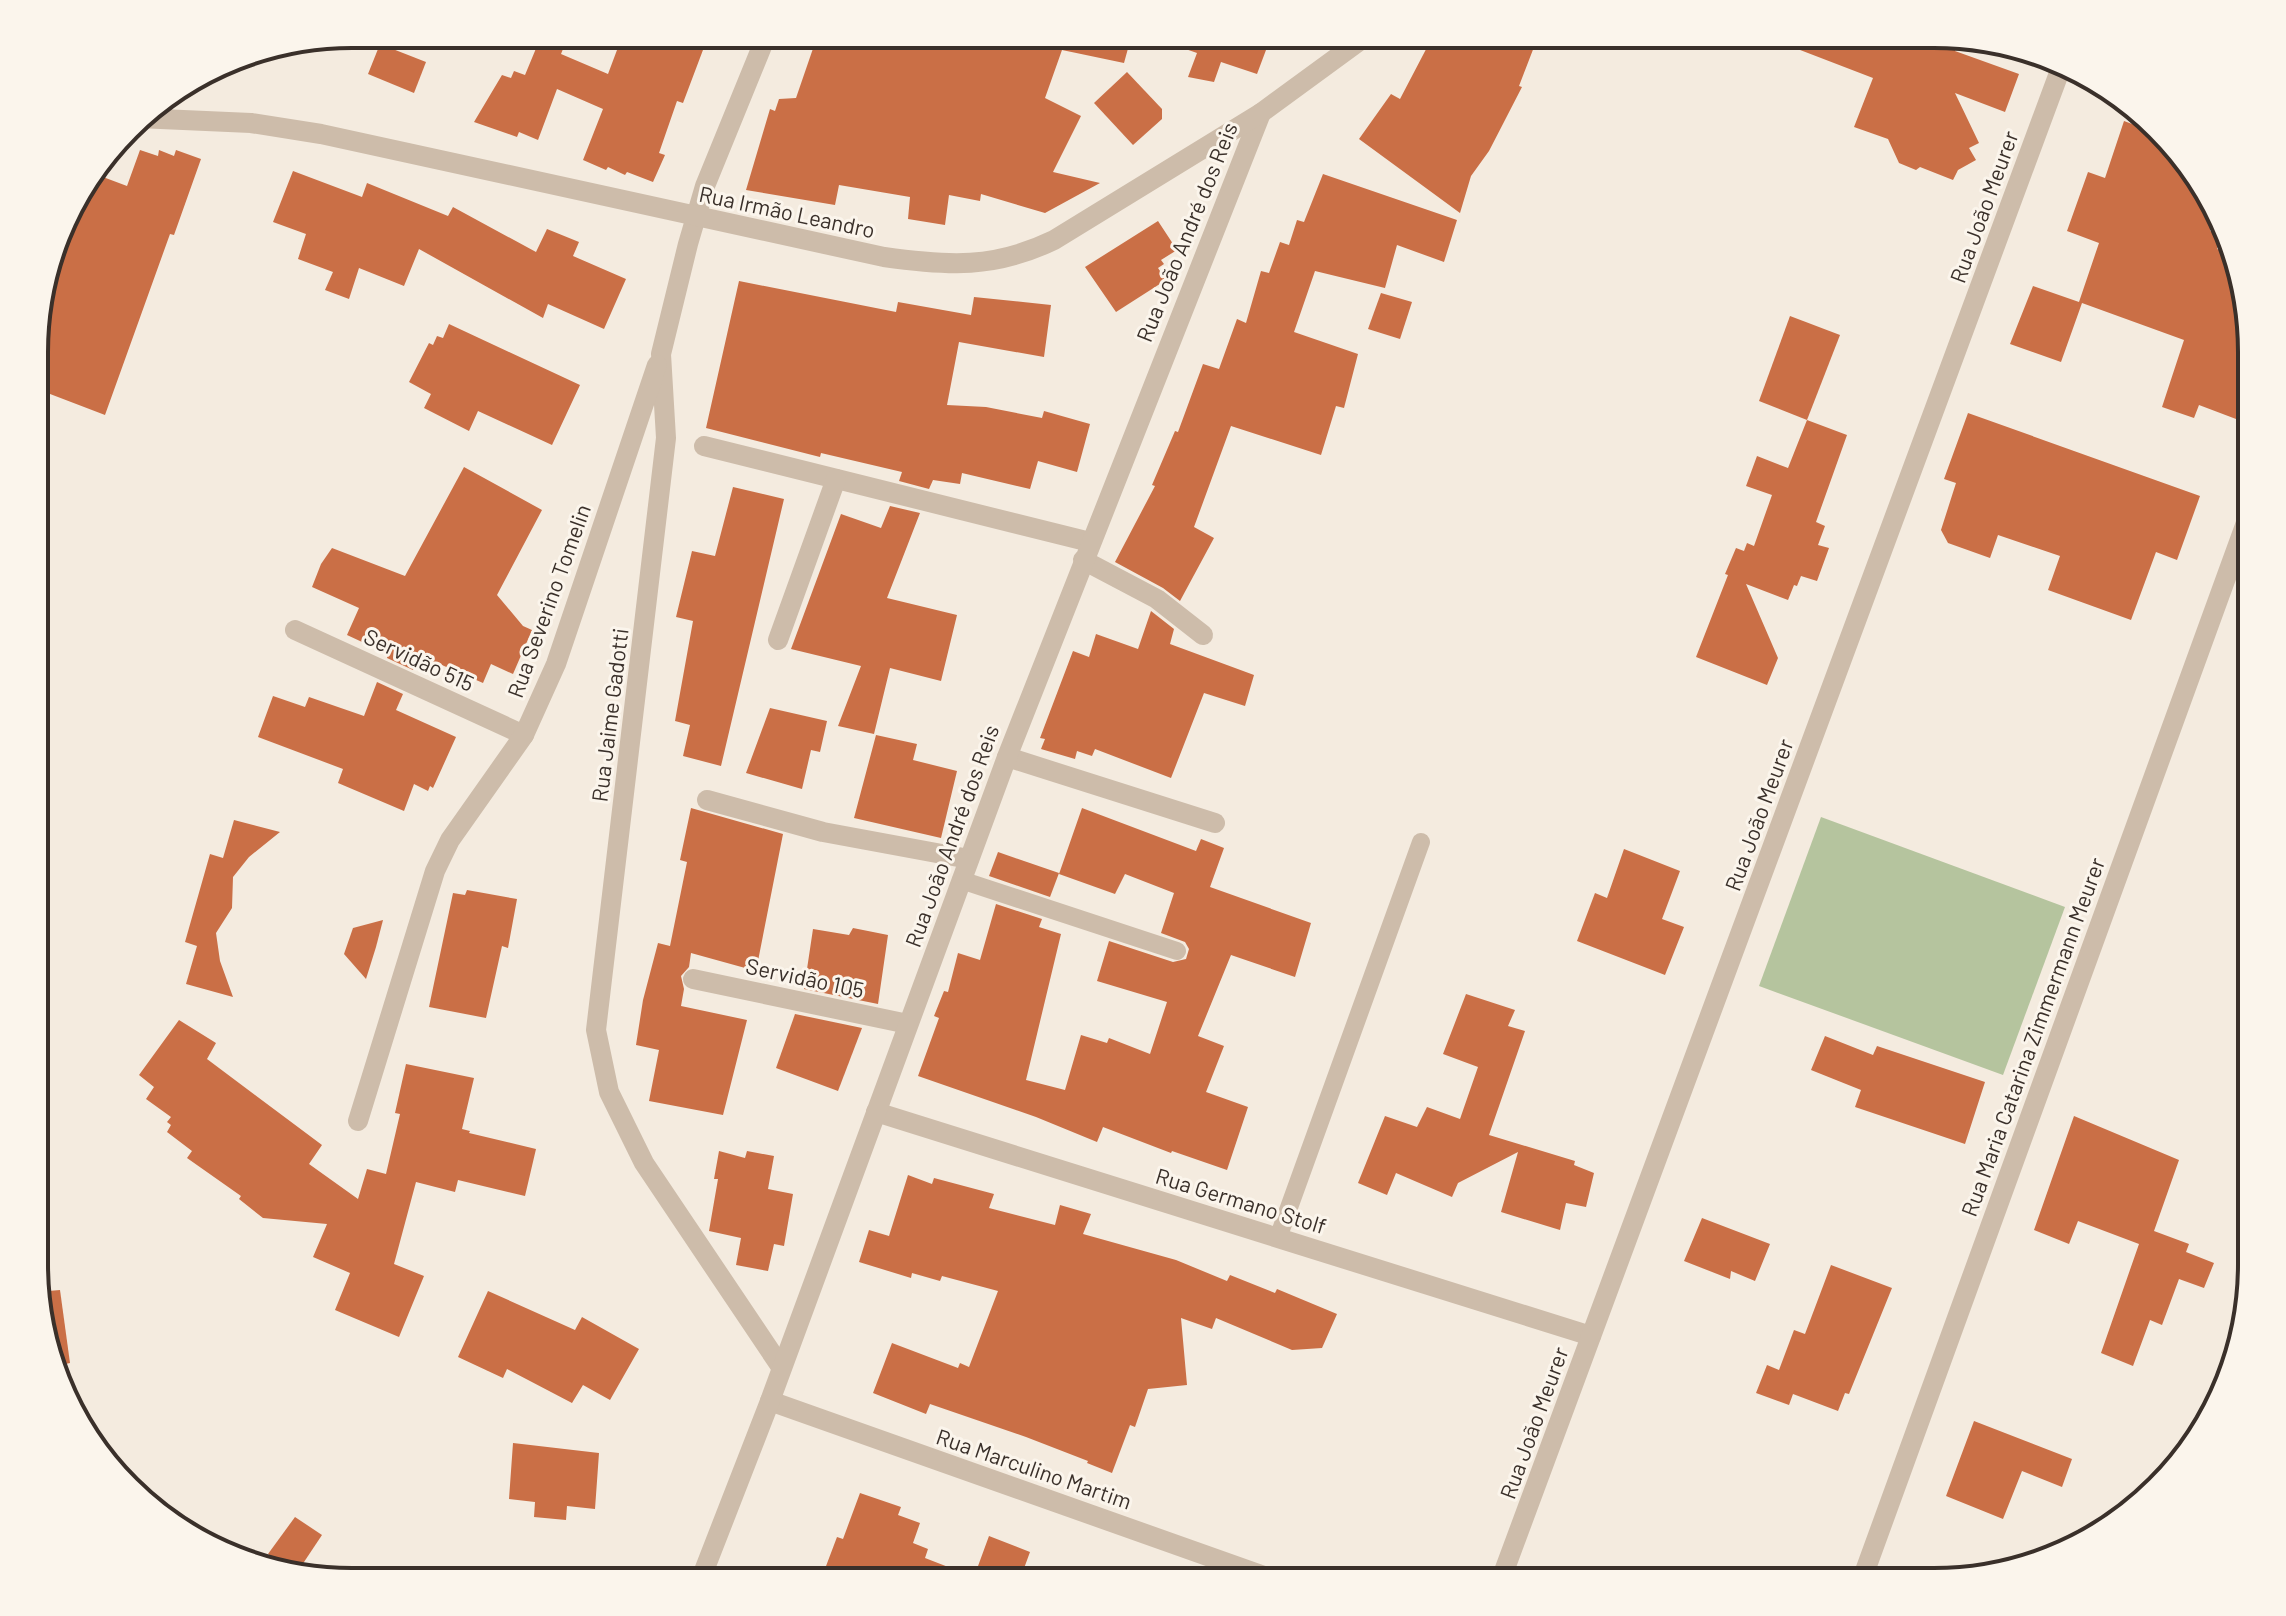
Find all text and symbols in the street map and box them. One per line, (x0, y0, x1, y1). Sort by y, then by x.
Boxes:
street label: Rua João André dos Reis (1130, 118, 1242, 345)
street label: Rua João Meurer (1943, 127, 2023, 286)
street label: Rua Irmão Leandro (697, 180, 878, 242)
street label: Rua Severino Tomelin (501, 500, 595, 701)
street label: Servidão 515 (360, 622, 479, 696)
street label: Rua Jaime Gadotti (585, 627, 633, 803)
street label: Rua João André dos Reis (899, 721, 1003, 950)
street label: Rua João Meurer (1718, 735, 1798, 894)
street label: Rua Maria Catarina Zimmermann Meurer (1955, 854, 2109, 1220)
street label: Servidão 105 (744, 952, 867, 1002)
street label: Rua Germano Stolf (1153, 1162, 1330, 1238)
street label: Rua João Meurer (1493, 1343, 1573, 1502)
street label: Rua Marculino Martim (933, 1422, 1135, 1514)

